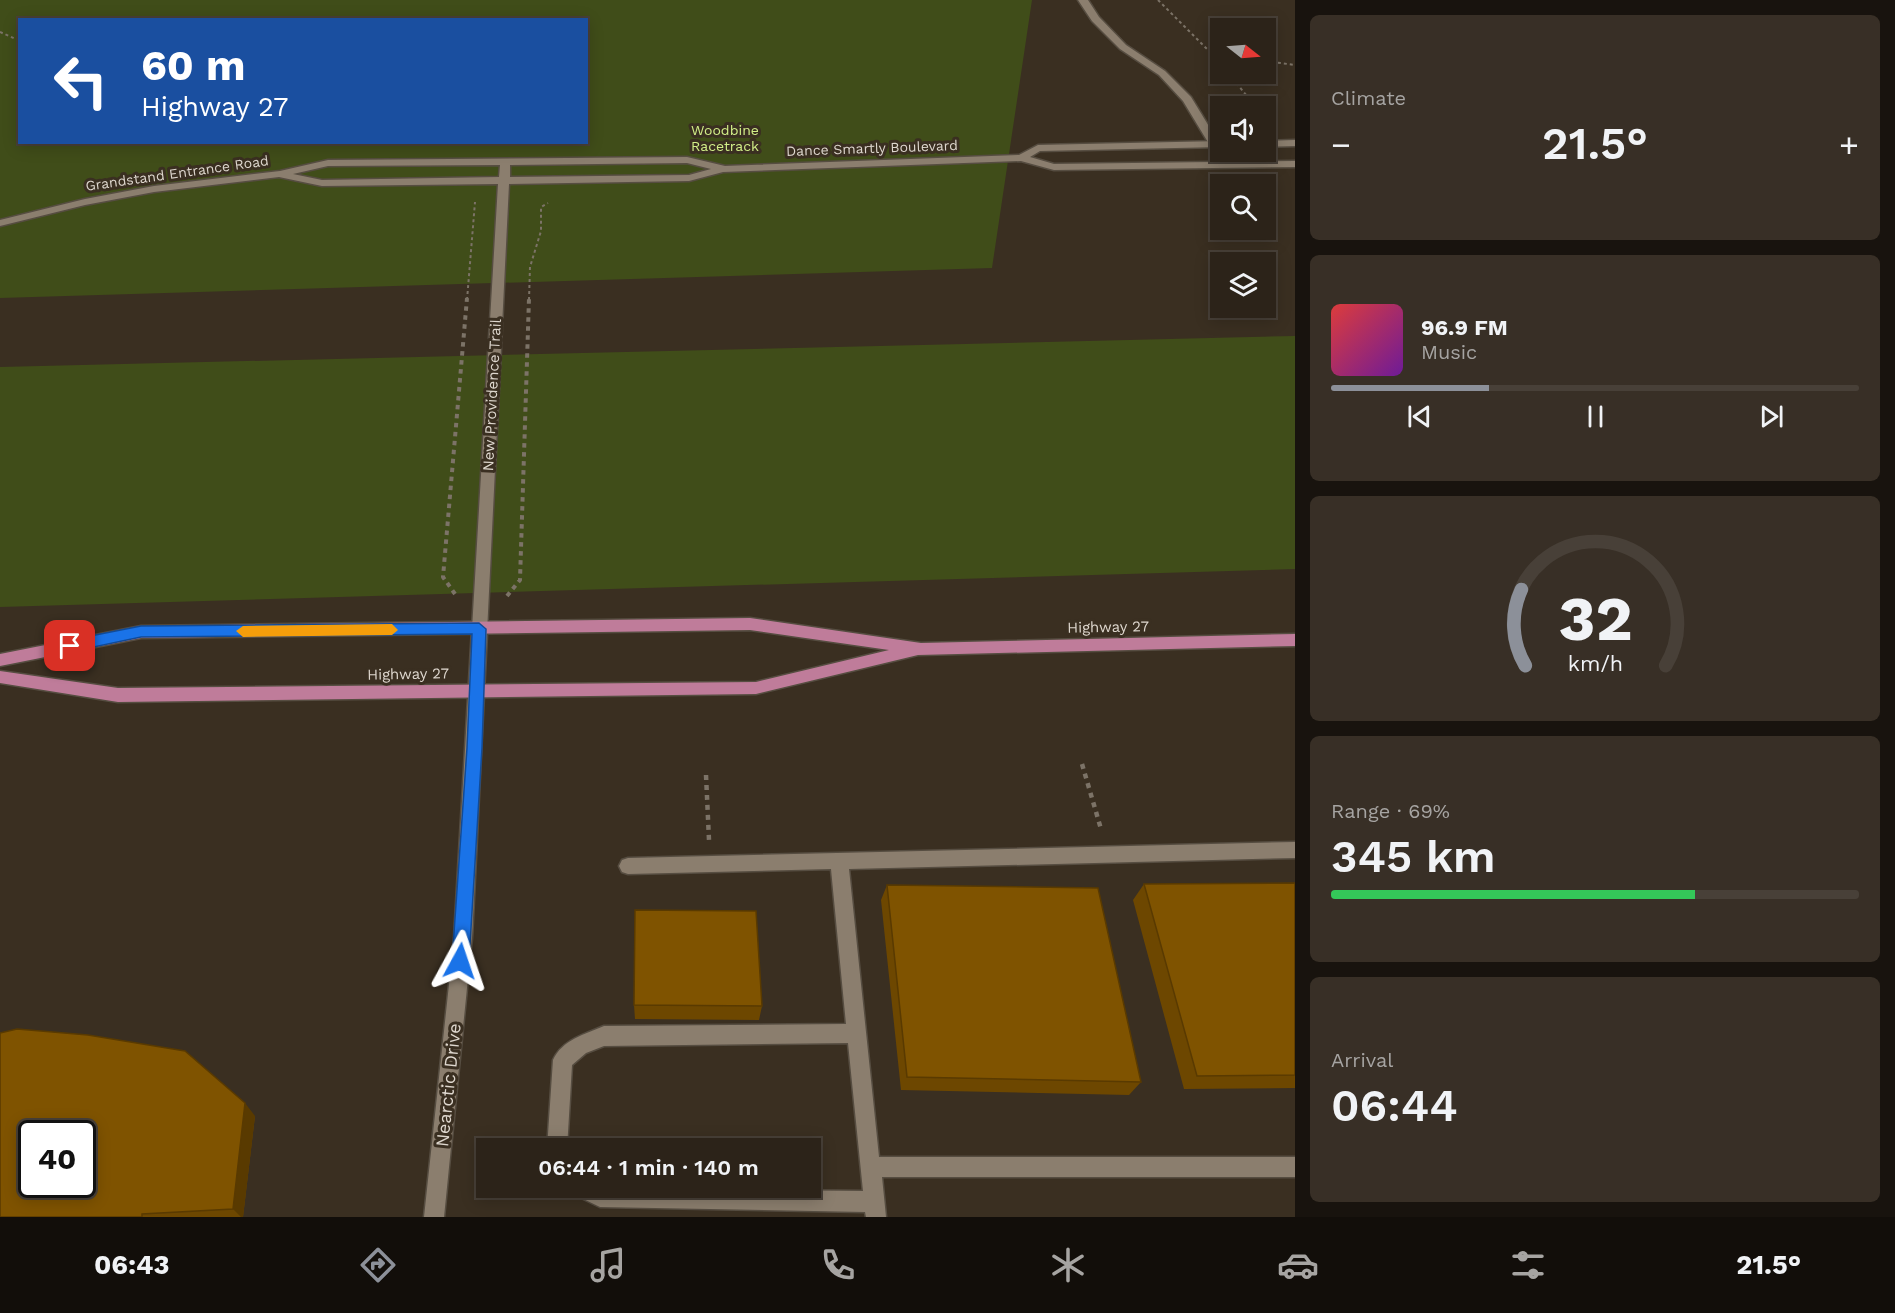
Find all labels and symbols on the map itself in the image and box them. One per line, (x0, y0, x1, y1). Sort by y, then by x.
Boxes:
north arrow (1210, 18, 1276, 84)
park label: Woodbine Racetrack (691, 122, 759, 154)
street label: Dance Smartly Boulevard (786, 137, 958, 159)
street label: Grandstand Entrance Road (84, 152, 270, 194)
street label: New Providence Trail (479, 318, 505, 472)
street label: Highway 27 (1067, 617, 1149, 637)
pin (44, 620, 95, 671)
street label: Highway 27 (367, 664, 449, 684)
position arrow (428, 929, 492, 993)
street label: Nearctic Drive (431, 1022, 465, 1148)
speed limit sign: 40 (18, 1120, 96, 1198)

